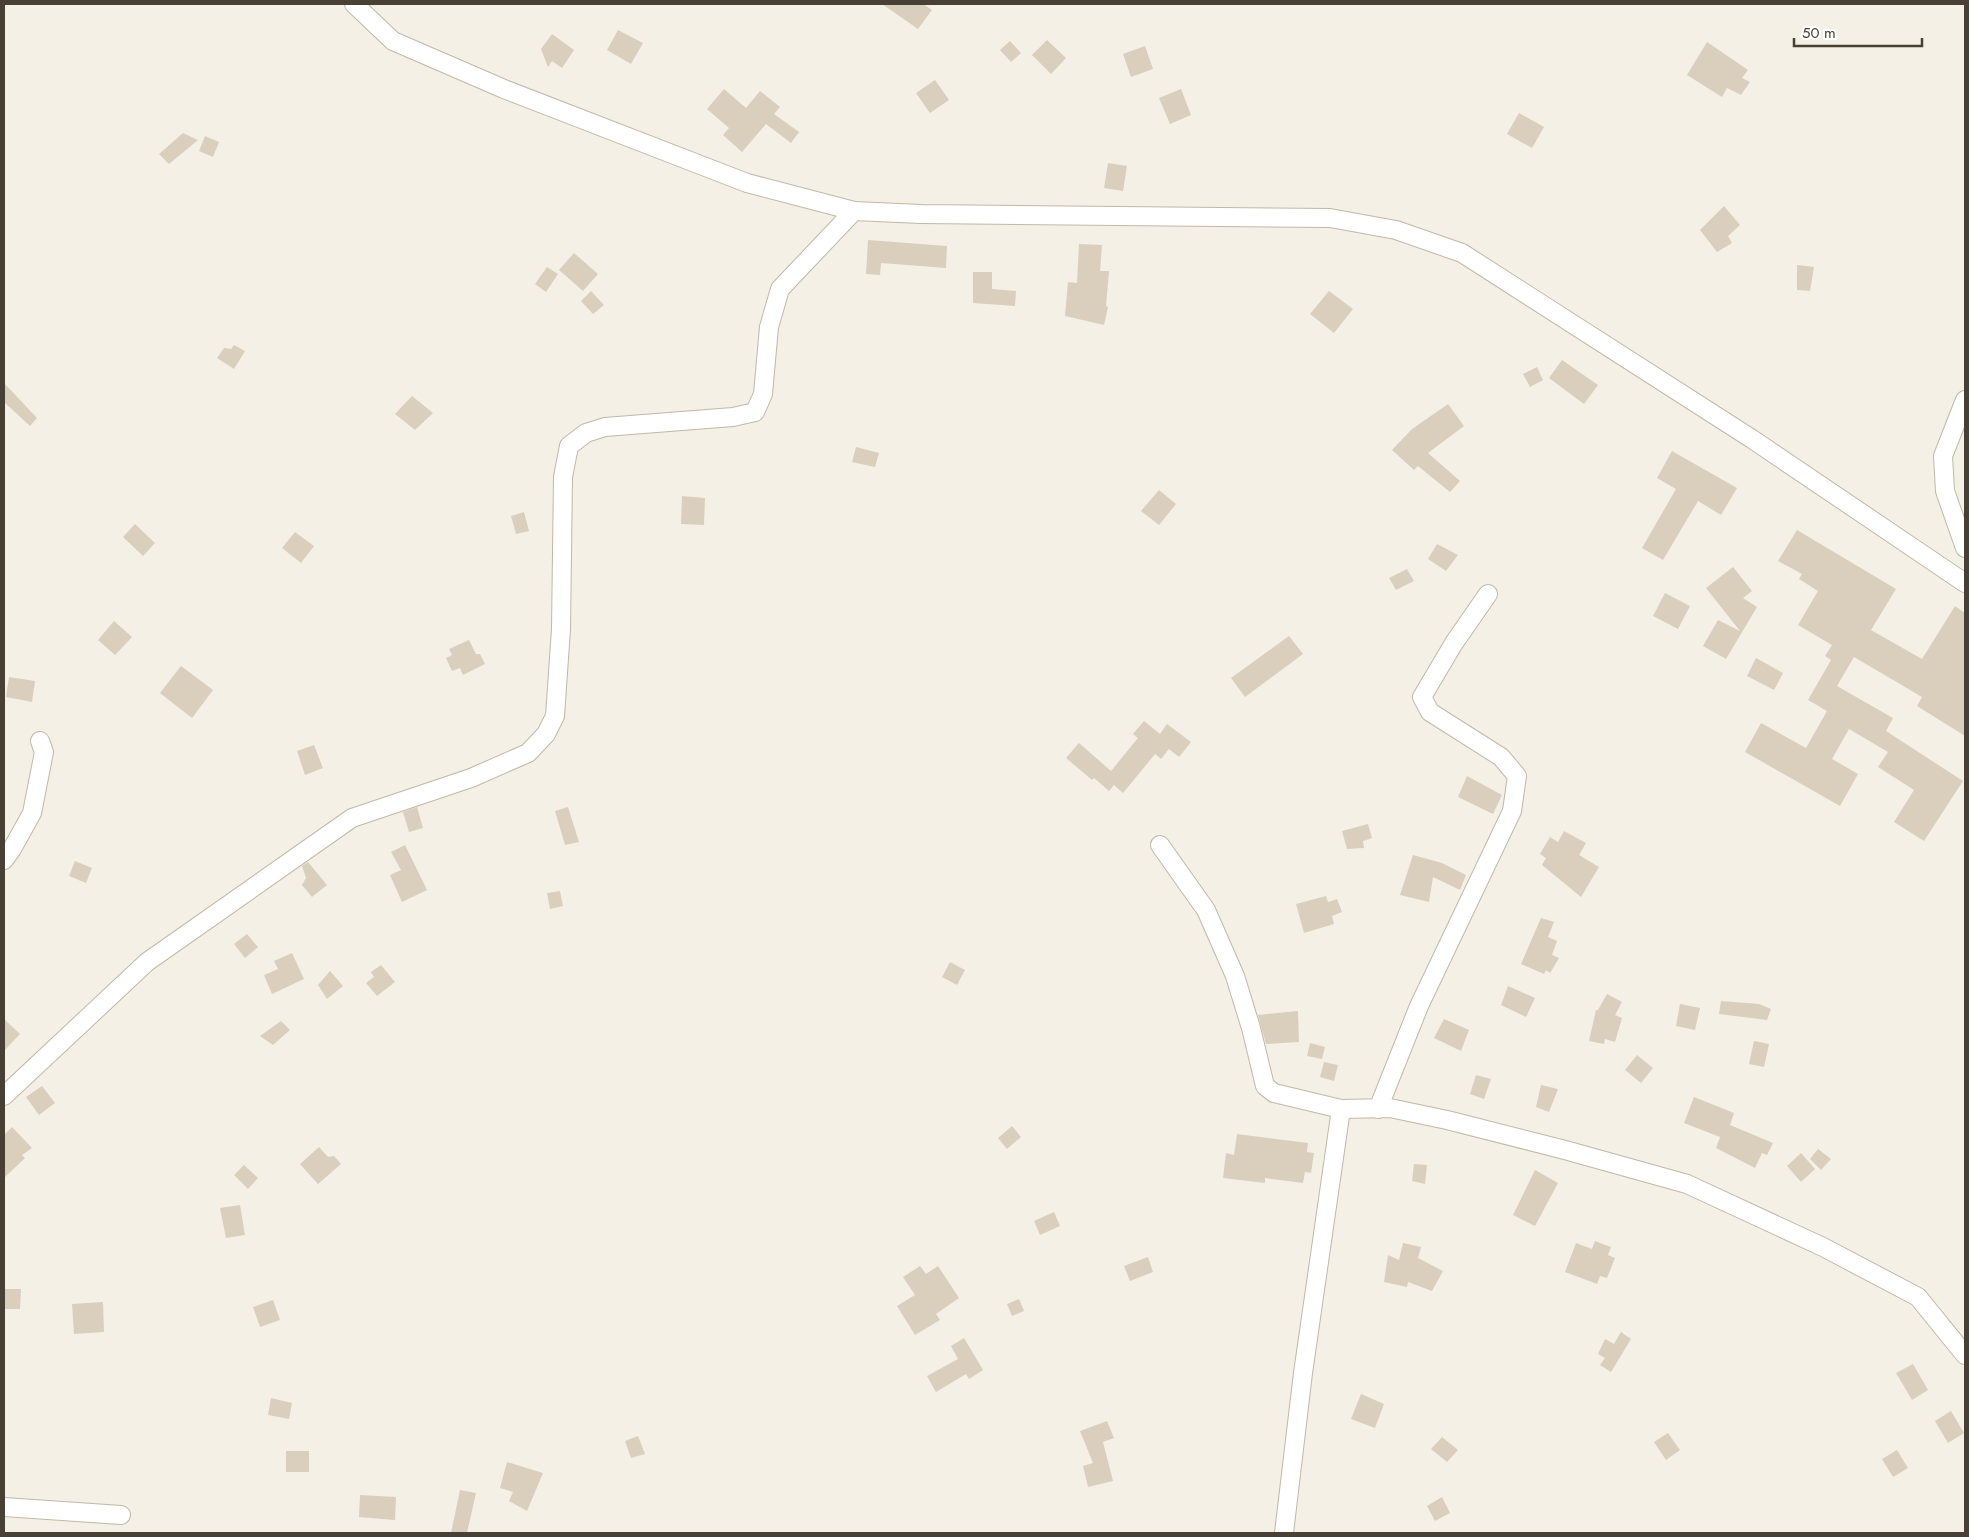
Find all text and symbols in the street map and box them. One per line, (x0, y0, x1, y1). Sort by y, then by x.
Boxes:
scale bar (1794, 15, 1922, 47)
text: 50 m (1802, 22, 1836, 44)

